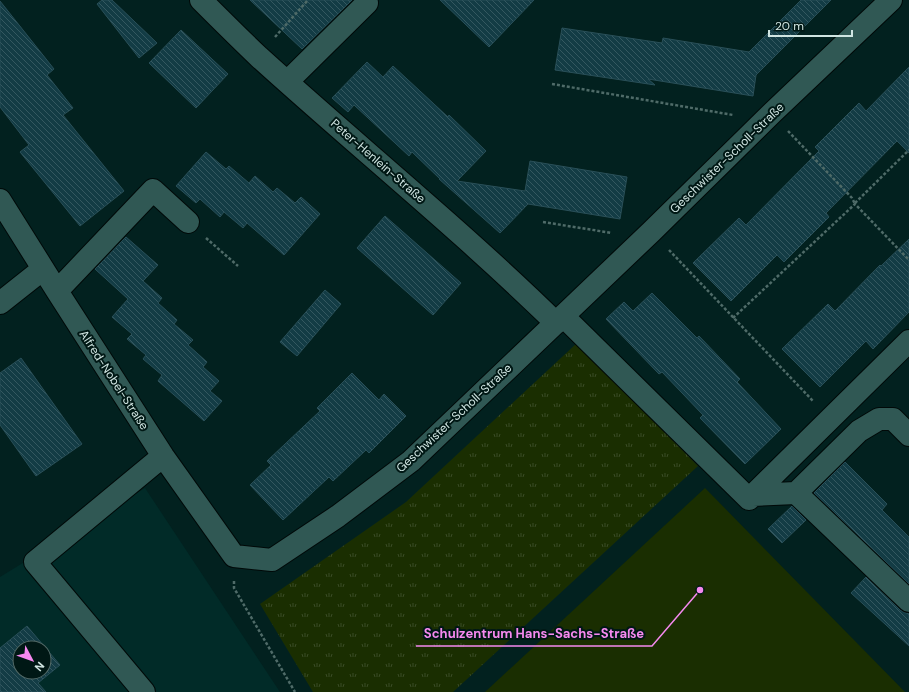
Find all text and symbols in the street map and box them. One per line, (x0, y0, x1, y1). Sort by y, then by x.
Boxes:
scale bar (769, 12, 852, 38)
text: 20 m (775, 18, 804, 34)
street label: Geschwister-Scholl-Straße (667, 99, 788, 217)
street label: Peter-Henlein-Straße (327, 115, 429, 207)
street label: Alfred-Nobel-Straße (76, 327, 152, 433)
street label: Geschwister-Scholl-Straße (393, 360, 515, 476)
callout: Schulzentrum Hans-Sachs-Straße (416, 621, 652, 646)
text: Schulzentrum Hans-Sachs-Straße (424, 625, 644, 642)
north arrow (12, 640, 52, 680)
text: N (32, 659, 47, 674)

